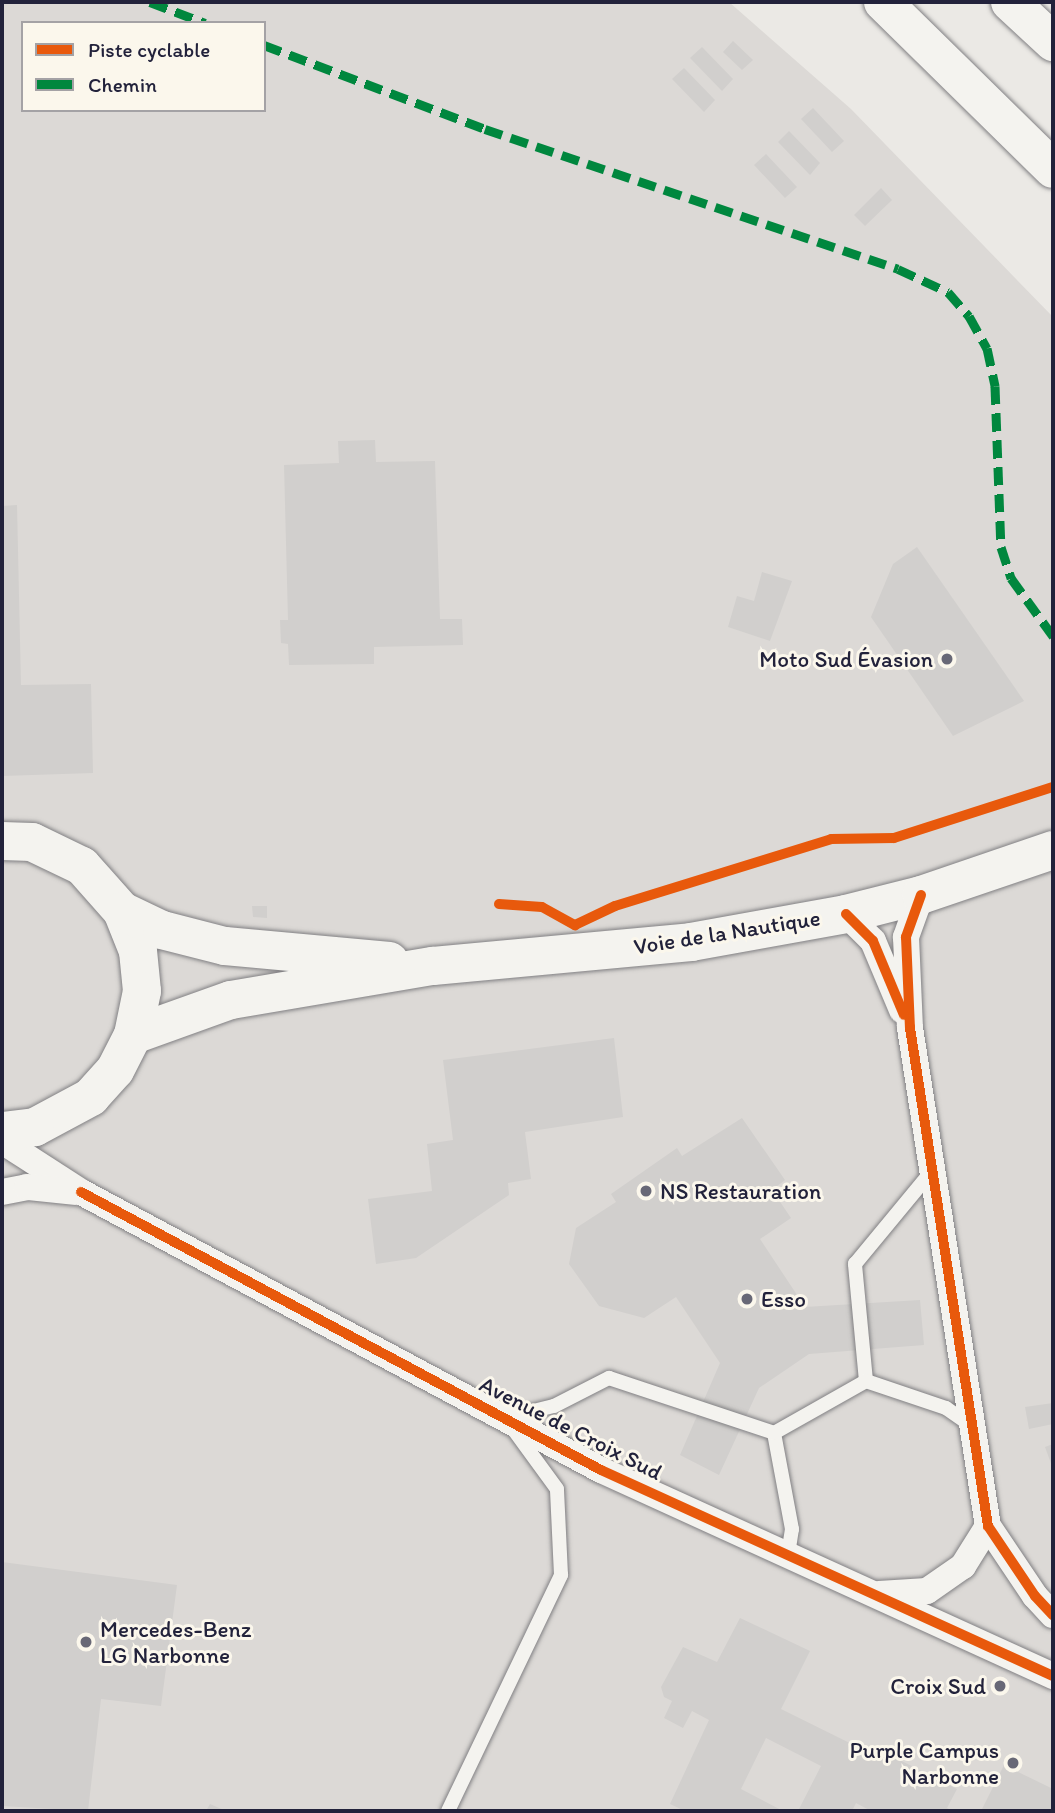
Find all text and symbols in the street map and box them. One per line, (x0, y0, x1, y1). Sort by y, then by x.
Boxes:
legend (21, 21, 266, 112)
text: Piste cyclable (88, 37, 210, 62)
text: Chemin (88, 72, 157, 97)
place label: Moto Sud Évasion (758, 645, 933, 673)
marker: Moto Sud Évasion (939, 651, 955, 667)
street label: Voie de la Nautique (632, 904, 822, 960)
place label: NS Restauration (660, 1177, 821, 1205)
marker: NS Restauration (638, 1183, 654, 1199)
place label: Esso (761, 1285, 806, 1313)
marker: Esso (739, 1291, 755, 1307)
street label: Avenue de Croix Sud (475, 1370, 667, 1486)
place label: Mercedes-Benz LG Narbonne (100, 1615, 251, 1669)
marker: Mercedes-Benz LG Narbonne (78, 1634, 94, 1650)
place label: Croix Sud (890, 1672, 986, 1700)
marker: Croix Sud (992, 1678, 1008, 1694)
place label: Purple Campus Narbonne (850, 1736, 999, 1790)
marker: Purple Campus Narbonne (1005, 1755, 1021, 1771)

